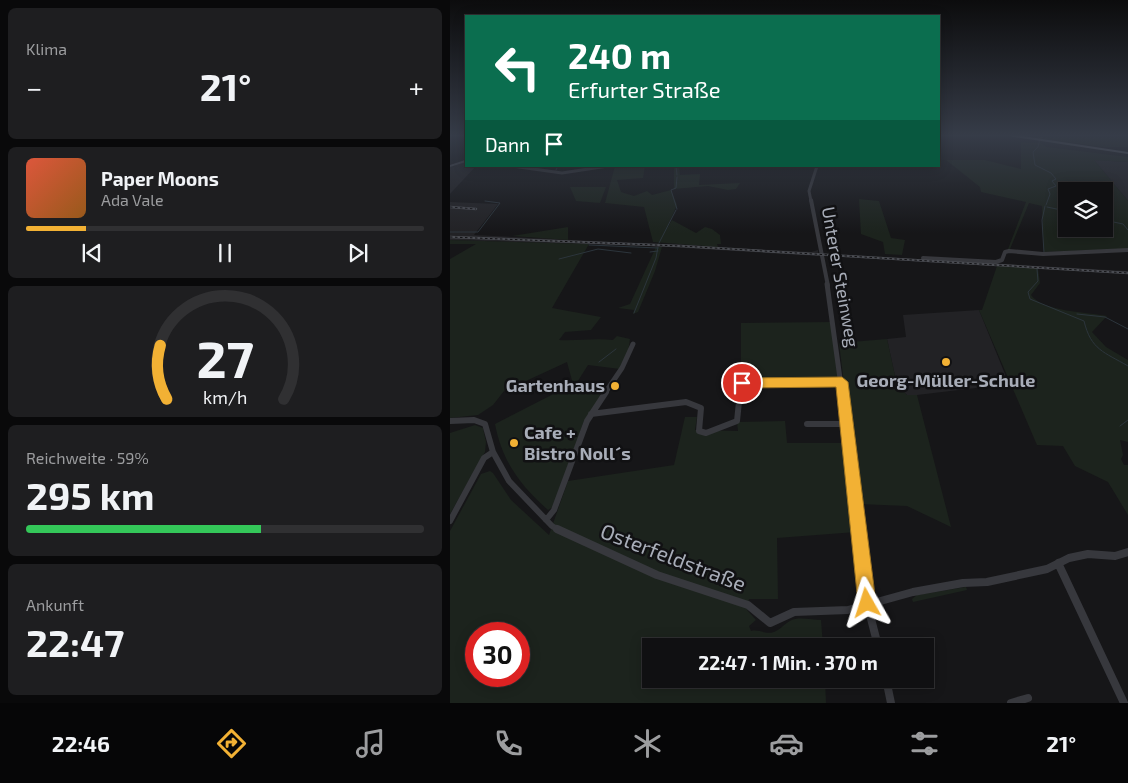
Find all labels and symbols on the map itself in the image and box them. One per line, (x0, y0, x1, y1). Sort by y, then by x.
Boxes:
street label: Unterer Steinweg (818, 205, 864, 349)
marker: Georg-Müller-Schule (940, 356, 952, 368)
pin (721, 362, 763, 404)
place label: Georg-Müller-Schule (857, 369, 1035, 391)
place label: Gartenhaus (506, 374, 605, 396)
marker: Gartenhaus (609, 380, 621, 392)
place label: Cafe + Bistro Noll´s (524, 421, 631, 464)
marker: Cafe + Bistro Noll´s (508, 437, 520, 449)
street label: Osterfeldstraße (597, 517, 750, 596)
position arrow (840, 576, 892, 628)
speed limit sign: 30 (465, 622, 530, 687)

